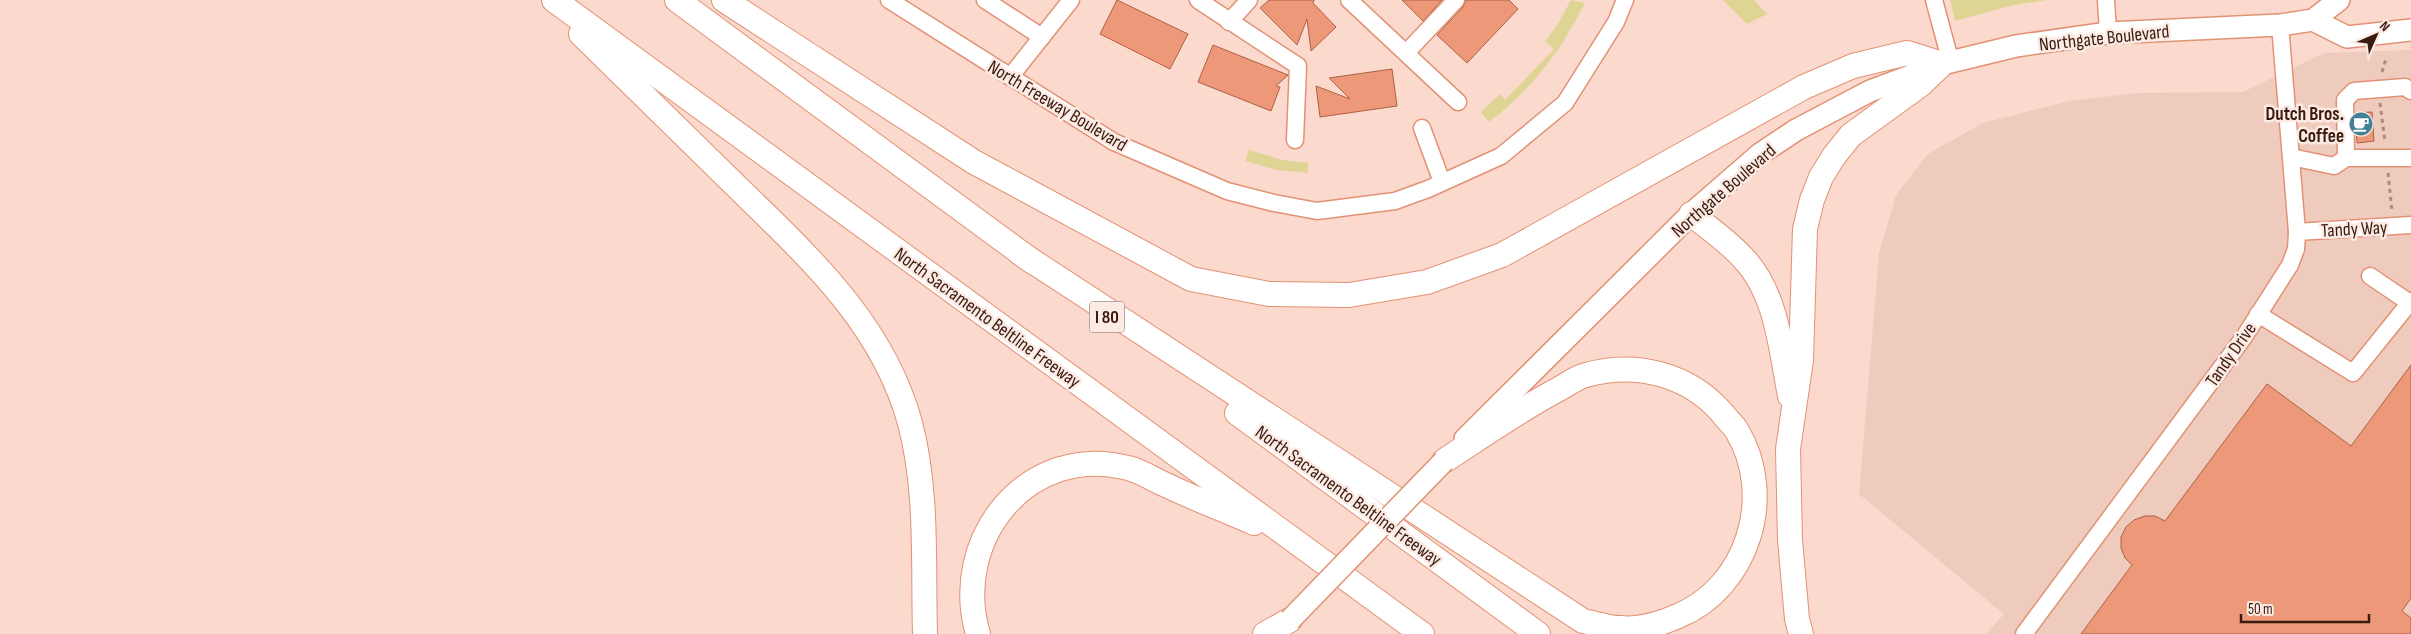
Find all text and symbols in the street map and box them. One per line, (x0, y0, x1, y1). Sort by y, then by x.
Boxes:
north arrow (2351, 10, 2401, 60)
text: N (2376, 18, 2393, 35)
street label: Northgate Boulevard (2038, 20, 2170, 57)
street label: North Freeway Boulevard (983, 56, 1131, 157)
place label: Dutch Bros. Coffee (2266, 103, 2344, 148)
cafe icon: Dutch Bros. Coffee (2348, 111, 2374, 137)
street label: Northgate Boulevard (1667, 140, 1781, 243)
street label: Tandy Way (2320, 216, 2389, 243)
street label: North Sacramento Beltline Freeway (890, 243, 1085, 394)
road number: I 80 (1090, 302, 1124, 332)
street label: Tandy Drive (2201, 318, 2262, 392)
street label: North Sacramento Beltline Freeway (1251, 421, 1446, 572)
scale bar (2241, 592, 2368, 624)
text: 50 m (2248, 600, 2273, 619)

